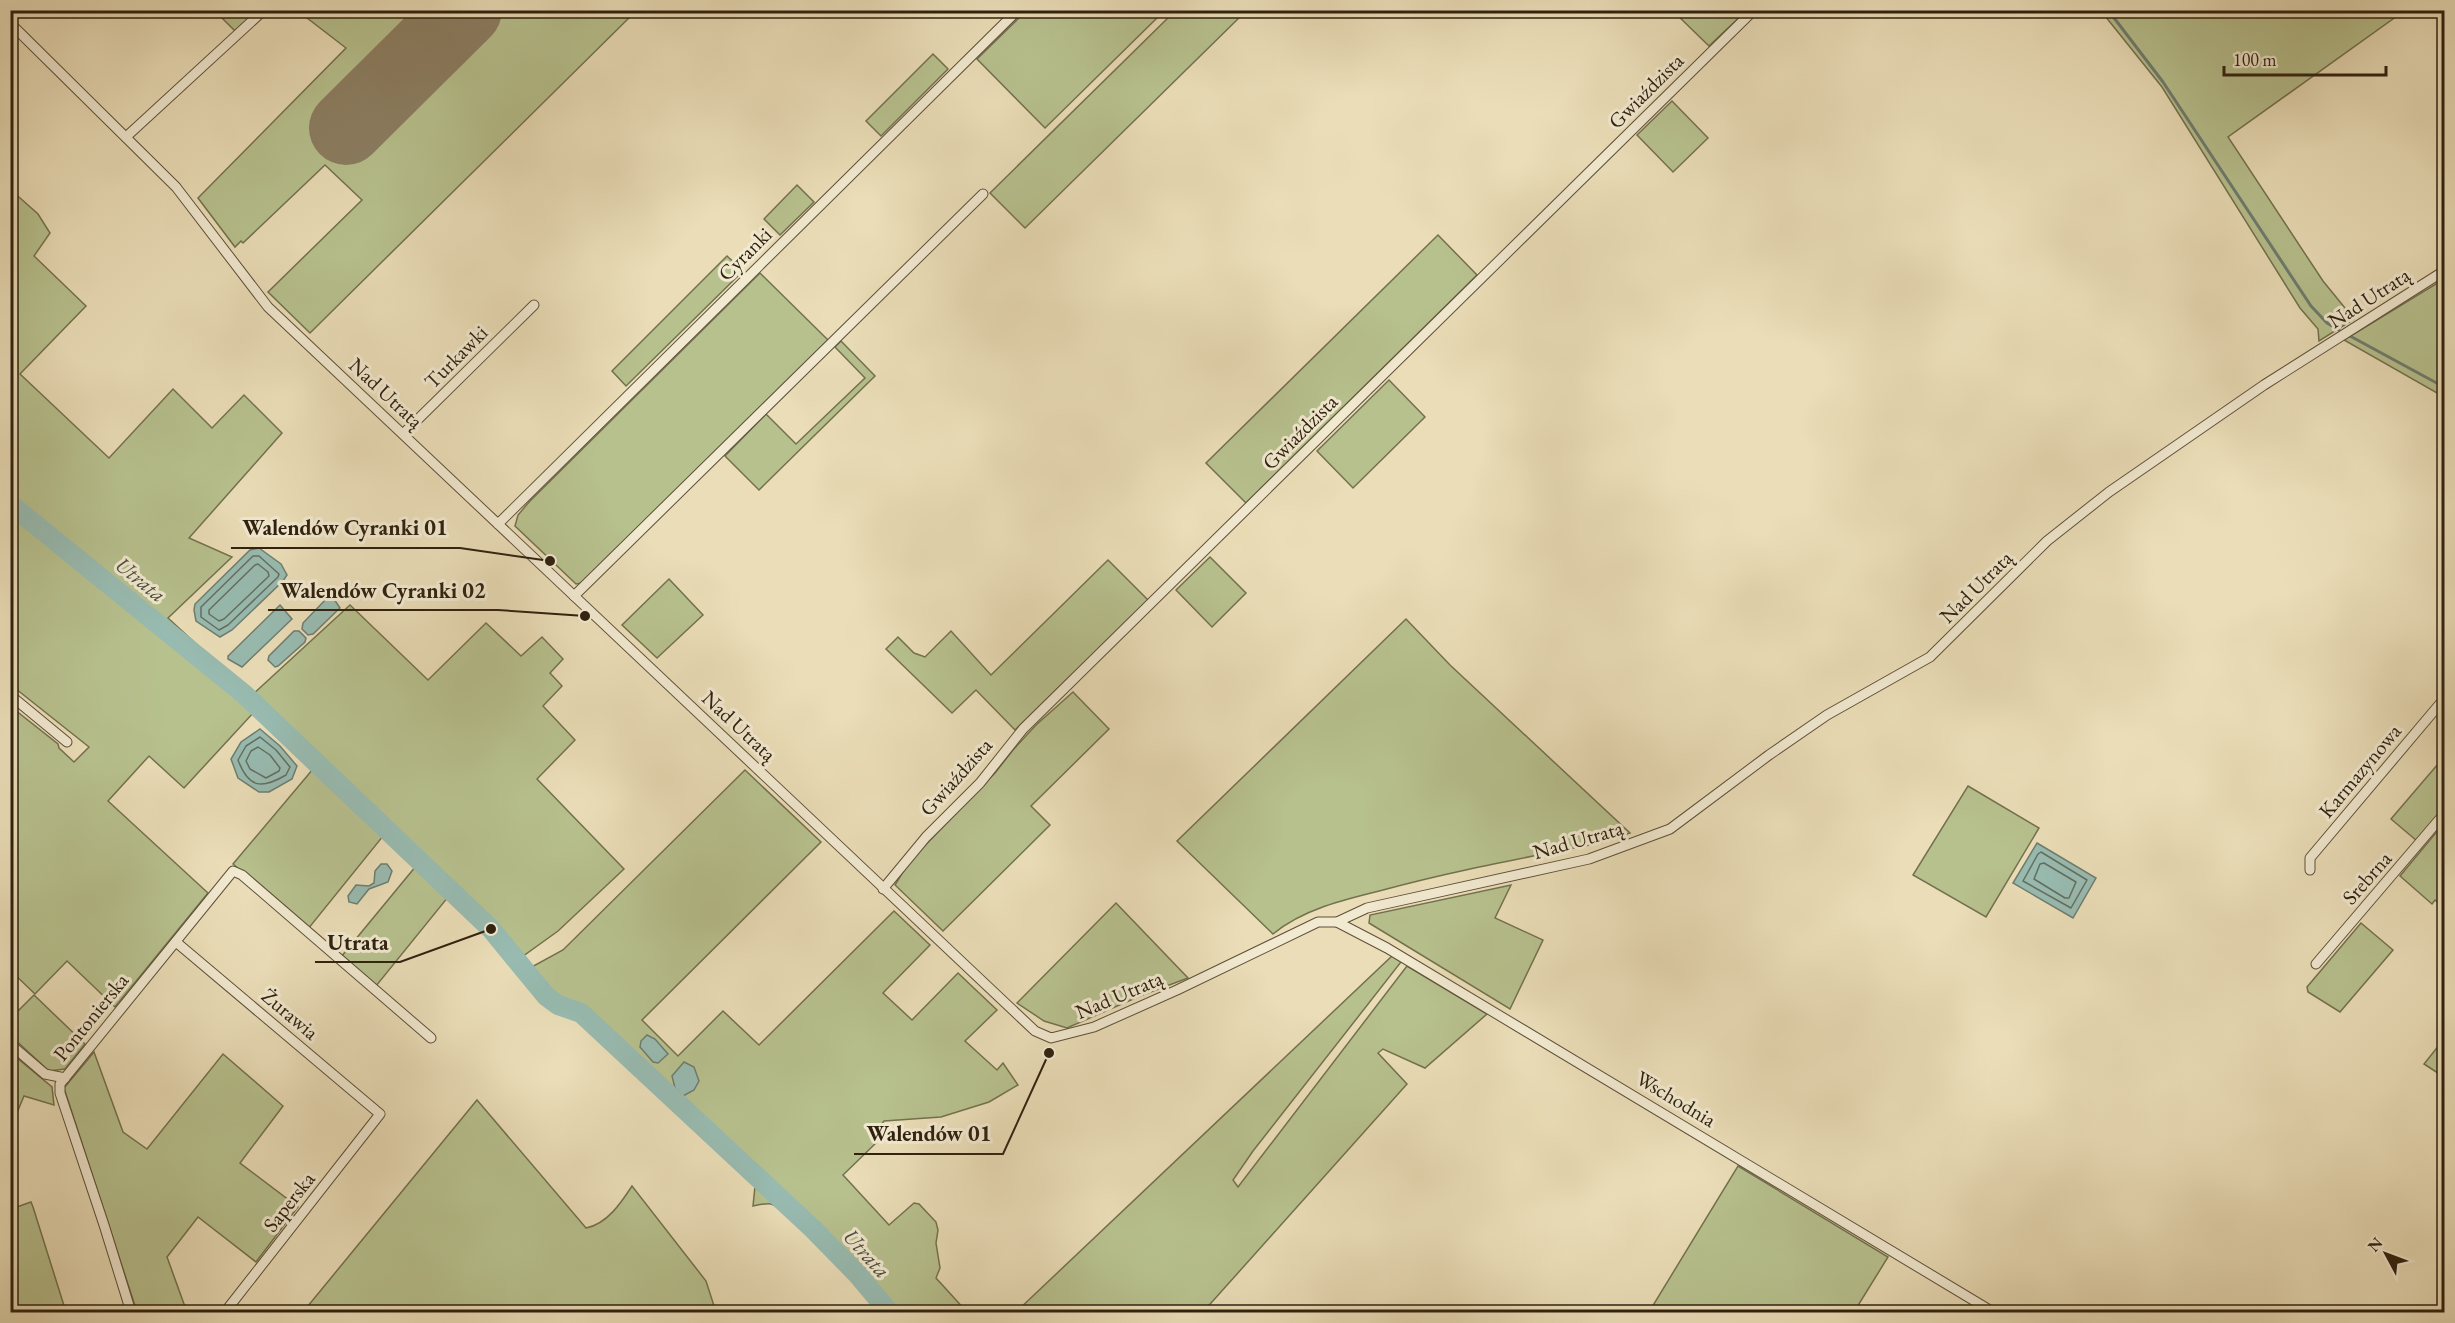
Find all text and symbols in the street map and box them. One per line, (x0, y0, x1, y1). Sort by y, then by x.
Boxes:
scale bar (2224, 39, 2386, 77)
street label: Gwiaździsta (1602, 47, 1690, 134)
text: 100 m (2233, 48, 2277, 71)
street label: Cyranki (712, 221, 777, 286)
street label: Nad Utratą (2323, 261, 2415, 334)
street label: Turkawki (418, 319, 493, 394)
street label: Nad Utratą (343, 351, 430, 434)
street label: Gwiaździsta (1256, 388, 1344, 475)
callout: Walendów Cyranki 01 (231, 508, 460, 548)
text: Walendów Cyranki 01 (242, 513, 448, 542)
street label: Nad Utratą (1933, 544, 2018, 629)
water label: Utrata (109, 550, 172, 609)
callout: Walendów Cyranki 02 (268, 570, 498, 610)
text: Walendów Cyranki 02 (280, 576, 486, 605)
street label: Nad Utratą (696, 684, 783, 767)
street label: Karmazynowa (2312, 718, 2407, 823)
street label: Gwiaździsta (913, 731, 998, 821)
street label: Nad Utratą (1530, 814, 1627, 865)
street label: Srebrna (2336, 845, 2398, 910)
callout: Utrata (315, 922, 400, 962)
text: Utrata (327, 928, 389, 957)
street label: Nad Utratą (1071, 964, 1167, 1025)
street label: Pontonierska (47, 967, 135, 1066)
street label: Żurawia (256, 982, 325, 1046)
street label: Wschodnia (1631, 1064, 1722, 1133)
callout: Walendów 01 (854, 1114, 1003, 1154)
text: Walendów 01 (867, 1119, 991, 1148)
street label: Saperska (257, 1166, 321, 1237)
water label: Utrata (837, 1222, 897, 1284)
north arrow (2356, 1224, 2416, 1284)
text: N (2363, 1233, 2387, 1256)

